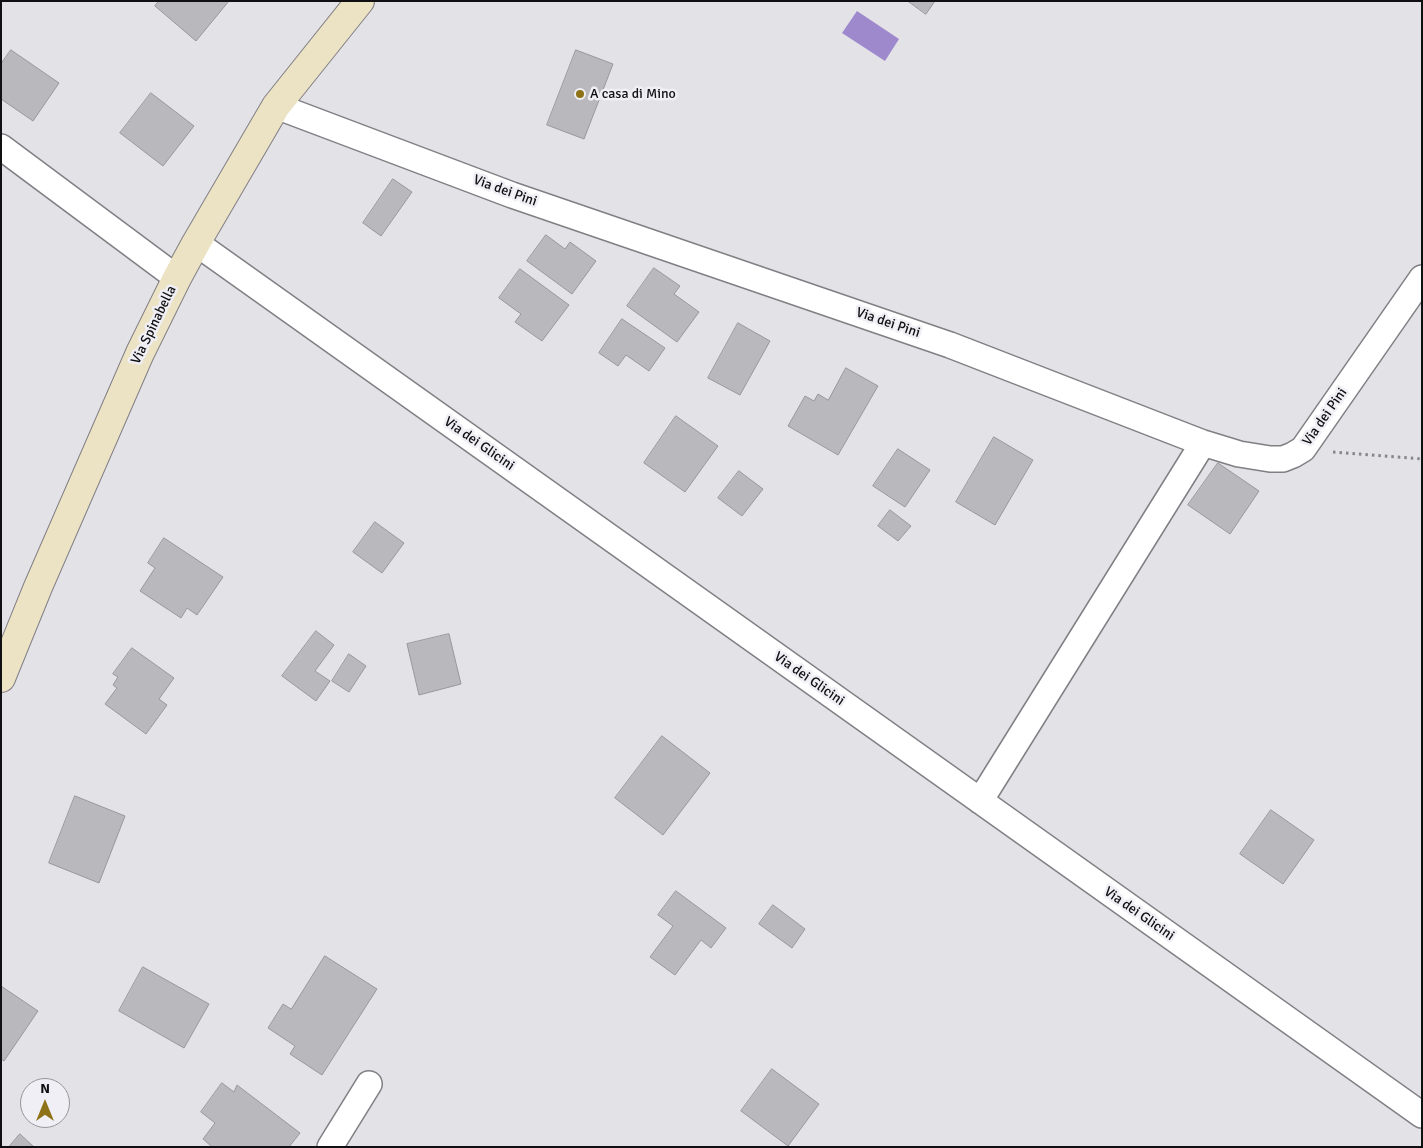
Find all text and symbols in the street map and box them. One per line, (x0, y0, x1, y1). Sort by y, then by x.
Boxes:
place label: A casa di Mino (590, 86, 676, 102)
marker: A casa di Mino (574, 88, 586, 100)
street label: Via dei Pini (471, 172, 539, 210)
street label: Via Spinabella (128, 283, 180, 367)
street label: Via dei Pini (854, 304, 922, 342)
street label: Via dei Pini (1299, 385, 1351, 449)
street label: Via dei Glicini (441, 414, 517, 474)
street label: Via dei Glicini (771, 649, 847, 709)
street label: Via dei Glicini (1101, 884, 1177, 944)
north arrow (20, 1078, 70, 1128)
text: N (40, 1080, 50, 1097)

